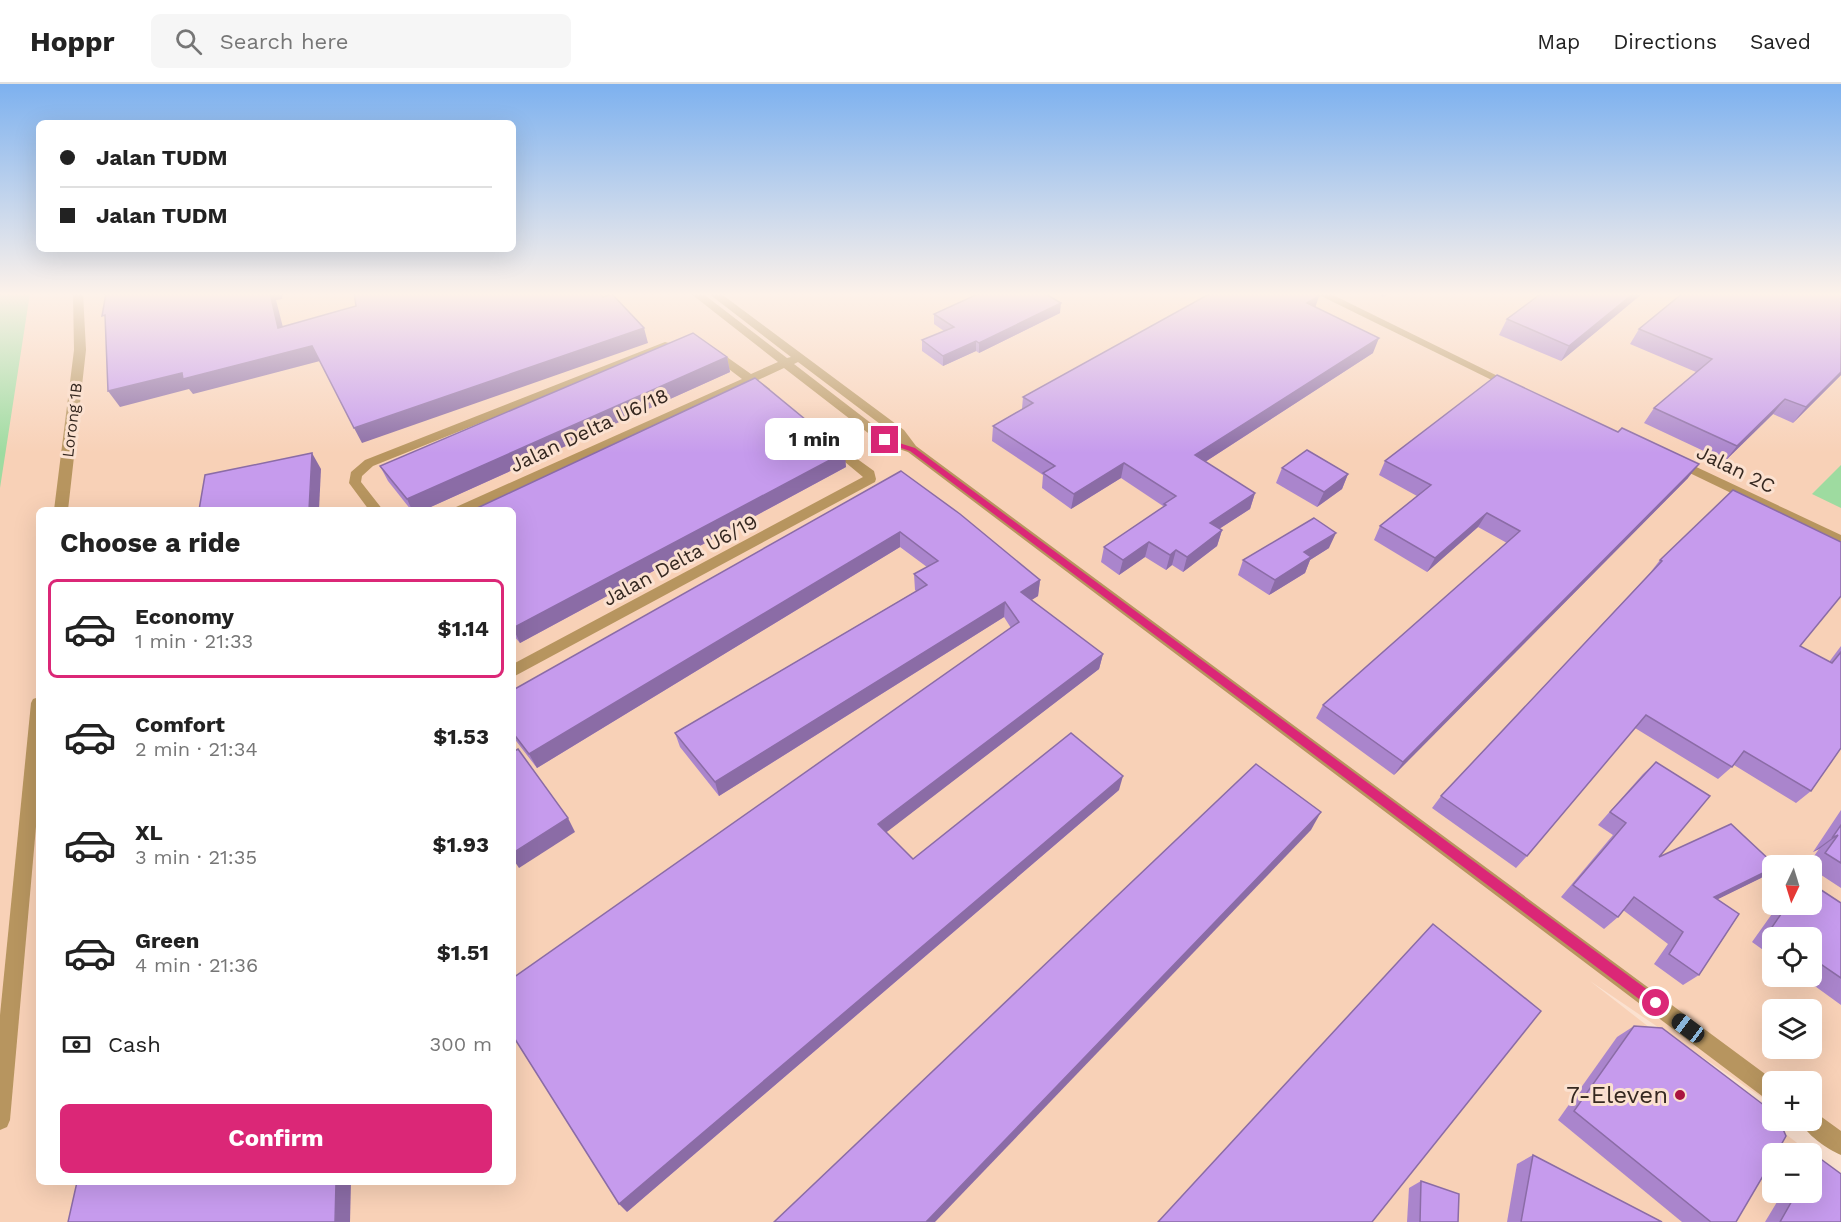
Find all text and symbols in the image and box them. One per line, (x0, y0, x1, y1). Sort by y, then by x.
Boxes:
search box (151, 14, 571, 68)
text: Hoppr (30, 25, 115, 58)
icon: search (172, 25, 205, 58)
text: Search here (220, 29, 349, 54)
text: Map (1537, 29, 1580, 54)
text: Directions (1613, 29, 1717, 54)
text: Saved (1750, 29, 1811, 54)
text: Jalan TUDM (96, 145, 228, 170)
text: Jalan TUDM (96, 203, 228, 228)
street label: Lorong 1B (58, 382, 86, 458)
street label: Jalan Delta U6/18 (506, 383, 672, 477)
callout: 1 min (765, 419, 864, 461)
route end (871, 426, 898, 453)
text: 1 min (789, 427, 840, 451)
street label: Jalan 2C (1693, 440, 1779, 498)
street label: Jalan Delta U6/19 (598, 509, 762, 611)
text: Choose a ride (60, 527, 240, 559)
icon: car (63, 602, 117, 656)
text: Economy (135, 604, 234, 629)
text: $1.14 (438, 616, 489, 641)
text: 1 min · 21:33 (135, 629, 253, 653)
icon: car (63, 710, 117, 764)
text: Comfort (135, 712, 225, 737)
text: $1.53 (433, 724, 489, 749)
text: 2 min · 21:34 (135, 737, 258, 761)
icon: car (63, 818, 117, 872)
text: XL (135, 820, 163, 845)
text: $1.93 (433, 832, 489, 857)
text: 3 min · 21:35 (135, 845, 257, 869)
north arrow (1762, 855, 1822, 915)
map controls (1762, 855, 1822, 1203)
icon: car (63, 926, 117, 980)
button: locate (1762, 927, 1822, 987)
text: Green (135, 928, 199, 953)
text: $1.51 (437, 940, 489, 965)
text: 4 min · 21:36 (135, 953, 258, 977)
route start (1642, 989, 1669, 1016)
button: layers (1762, 999, 1822, 1059)
car (1668, 1010, 1708, 1046)
icon: cash (60, 1028, 93, 1061)
text: Cash (108, 1032, 161, 1057)
text: 300 m (430, 1032, 492, 1056)
button: + (1762, 1071, 1822, 1131)
place label: 7-Eleven (1566, 1081, 1668, 1109)
marker: 7-Eleven (1673, 1088, 1687, 1102)
button: Confirm (60, 1104, 492, 1173)
button: − (1762, 1143, 1822, 1203)

